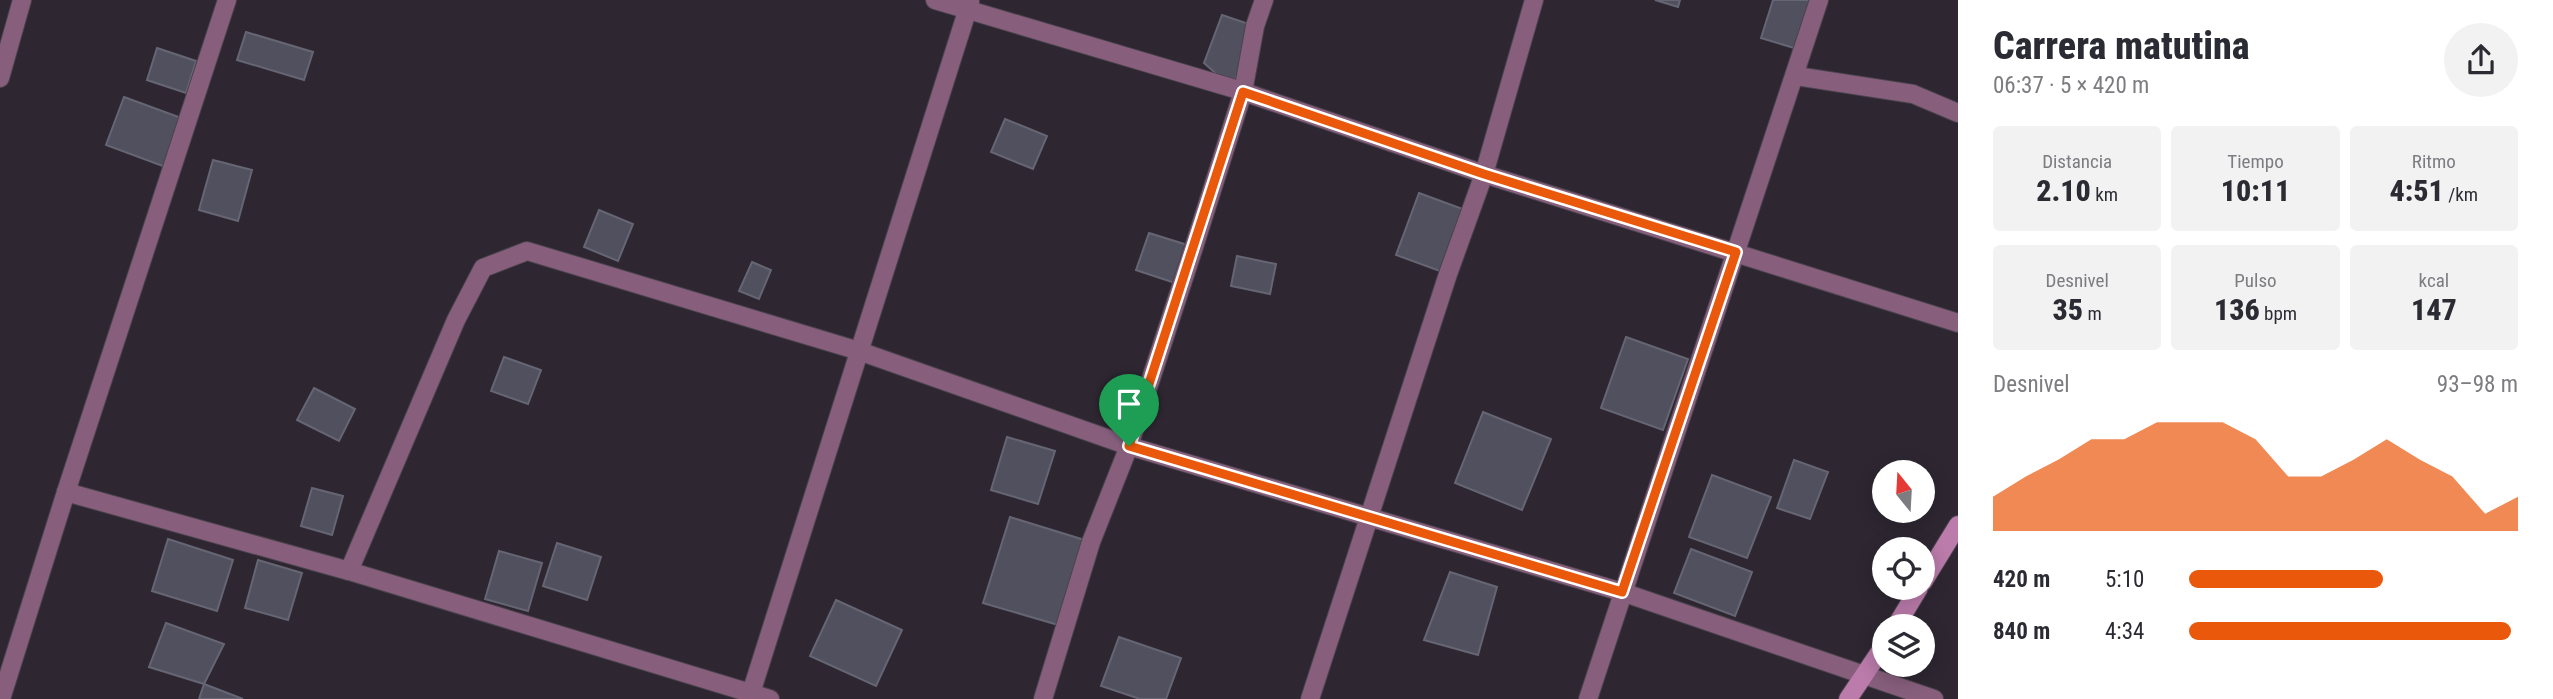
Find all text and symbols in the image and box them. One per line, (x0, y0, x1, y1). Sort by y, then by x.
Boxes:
button: share (2444, 23, 2518, 97)
text: Carrera matutina (1993, 24, 2250, 68)
text: 06:37 · 5 × 420 m (1993, 72, 2149, 99)
text: Distancia (2042, 150, 2112, 173)
text: Tiempo (2227, 150, 2284, 173)
text: Ritmo (2412, 150, 2456, 173)
text: 2.10 (2036, 173, 2091, 208)
text: 10:11 (2221, 173, 2290, 208)
text: 4:51 (2390, 173, 2444, 208)
text: km (2091, 183, 2118, 206)
text: /km (2444, 183, 2478, 206)
text: Desnivel (2046, 269, 2109, 292)
text: Pulso (2234, 269, 2277, 292)
text: kcal (2419, 269, 2449, 292)
text: 35 (2053, 292, 2083, 327)
text: 136 (2214, 292, 2260, 327)
text: 147 (2411, 292, 2457, 327)
text: m (2083, 302, 2102, 325)
text: bpm (2260, 302, 2297, 325)
text: Desnivel (1993, 371, 2070, 398)
text: 93–98 m (2437, 371, 2518, 398)
pin (1099, 374, 1159, 446)
icon: arrive (1110, 385, 1148, 423)
north arrow (1872, 460, 1936, 523)
map controls (1872, 460, 1935, 677)
button: locate (1872, 537, 1935, 600)
text: 420 m (1993, 566, 2050, 593)
text: 5:10 (2105, 566, 2144, 593)
button: layers (1872, 614, 1935, 677)
text: 840 m (1993, 618, 2050, 645)
text: 4:34 (2105, 618, 2144, 645)

